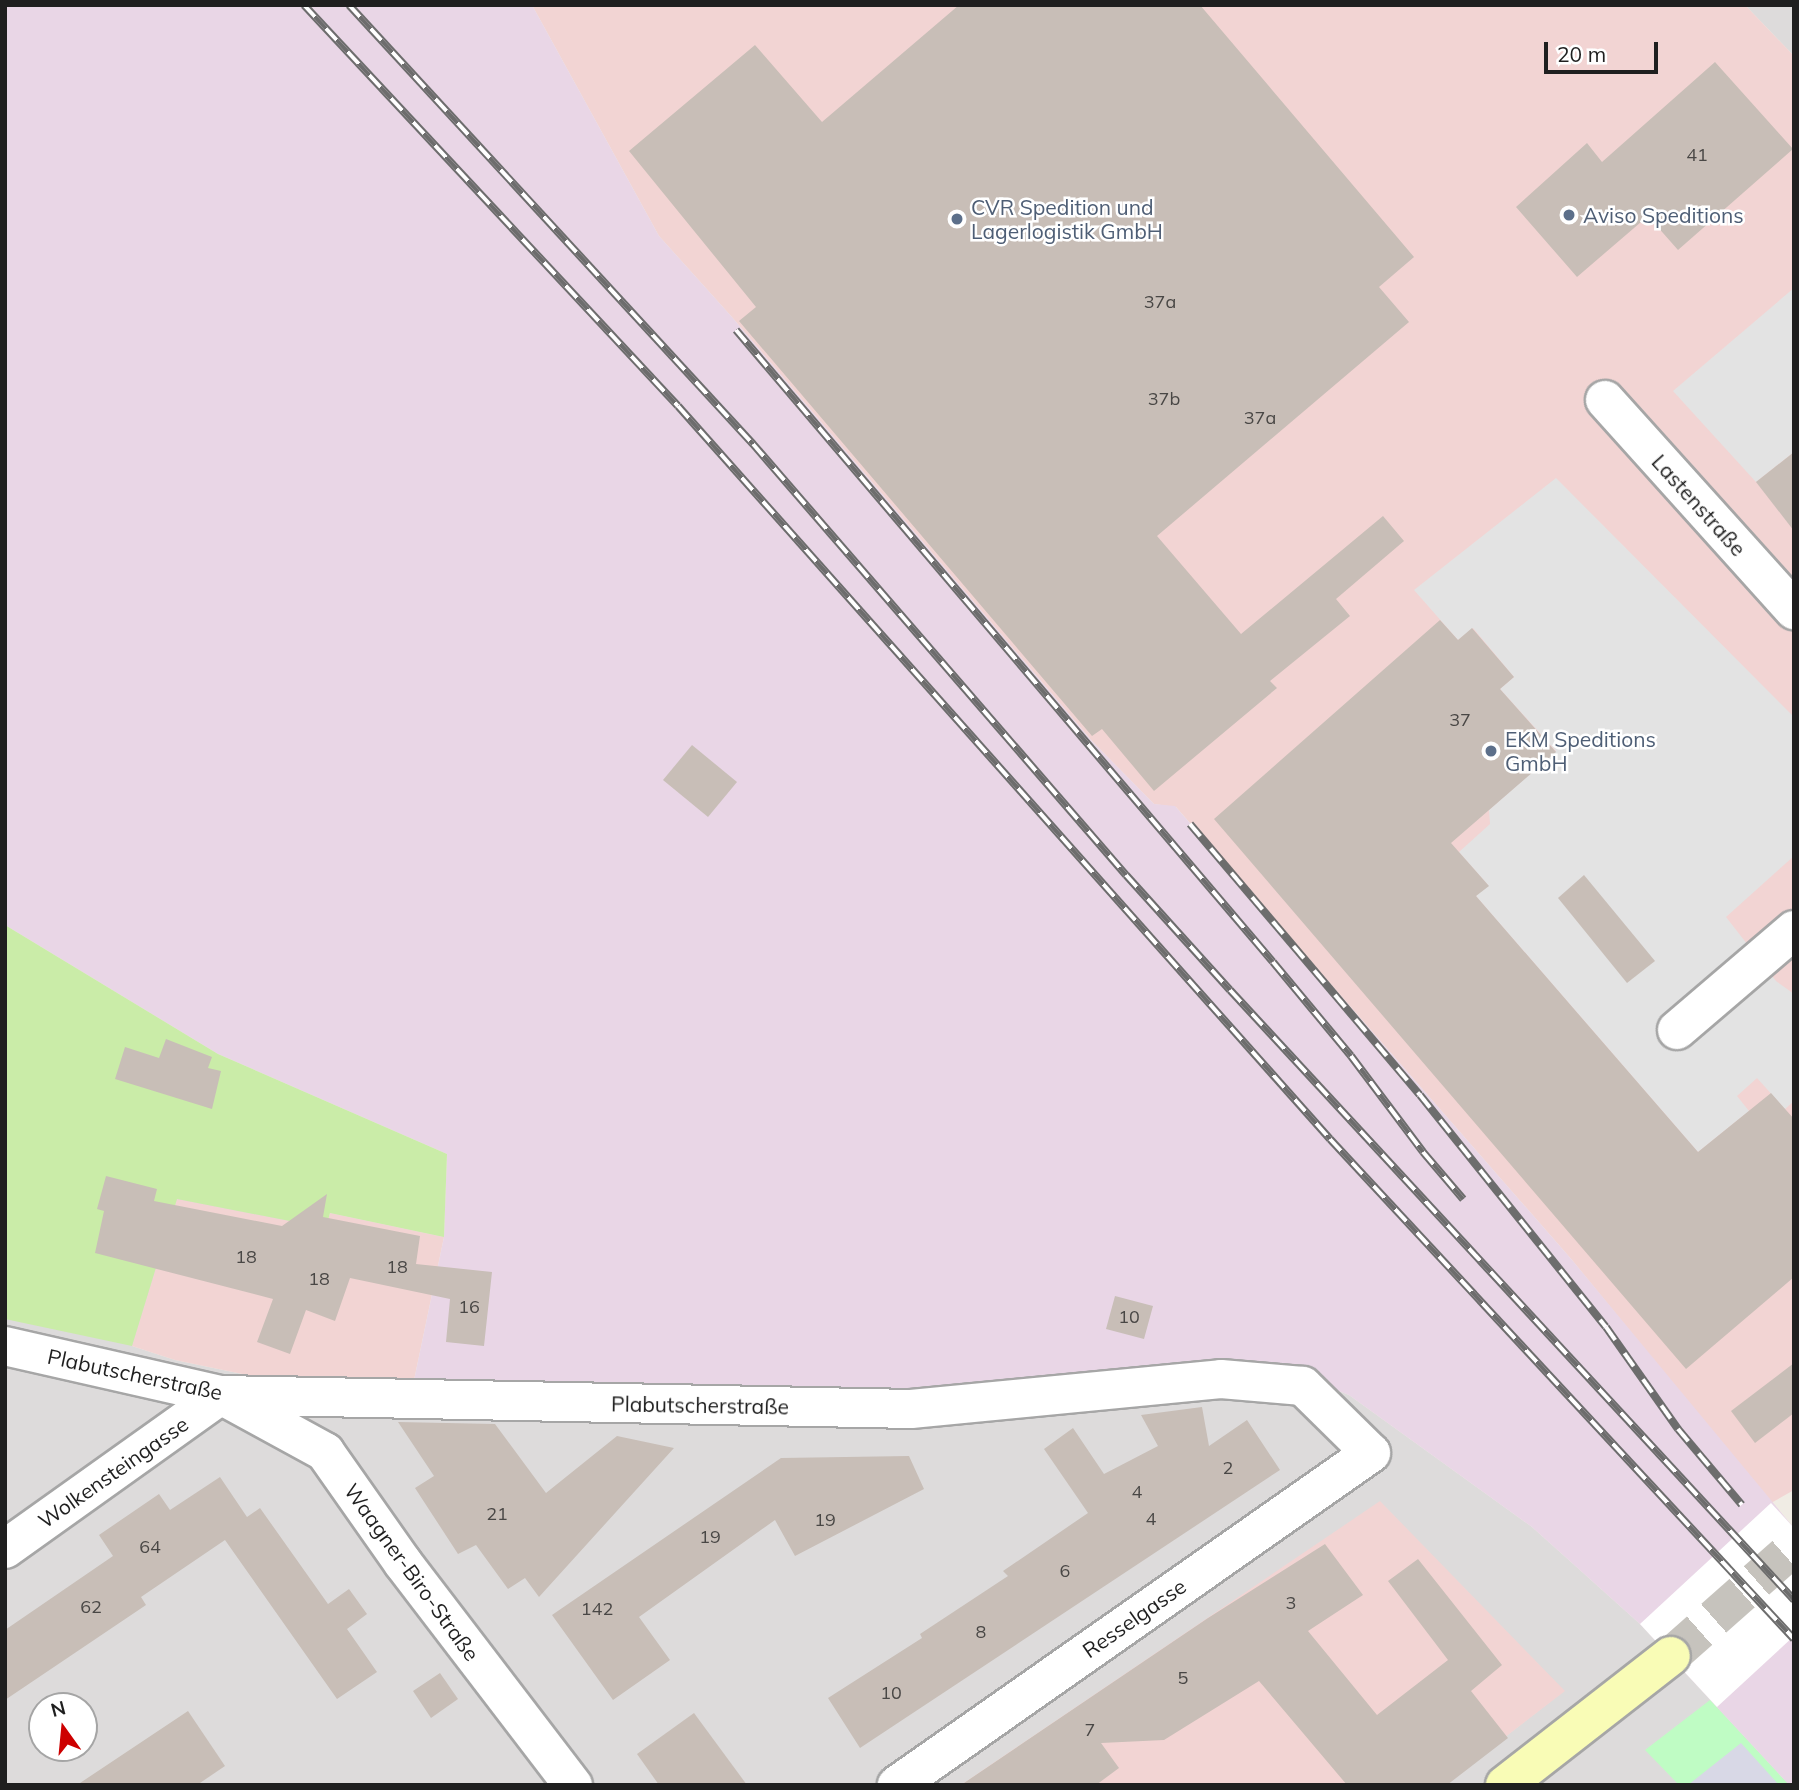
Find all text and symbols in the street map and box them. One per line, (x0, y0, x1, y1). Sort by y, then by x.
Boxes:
scale bar (1547, 28, 1661, 72)
text: 20 m (1557, 41, 1606, 67)
house number: 41 (1686, 144, 1708, 166)
place label: CVR Spedition und Lagerlogistik GmbH (971, 194, 1163, 244)
place label: Aviso Speditions (1583, 202, 1744, 228)
marker: Aviso Speditions (1561, 207, 1577, 223)
marker: CVR Spedition und Lagerlogistik GmbH (949, 211, 965, 227)
house number: 37a (1144, 291, 1176, 313)
house number: 37b (1148, 388, 1180, 410)
house number: 37a (1244, 407, 1276, 429)
street label: Lastenstraße (1647, 449, 1751, 561)
house number: 37 (1449, 709, 1471, 731)
place label: EKM Speditions GmbH (1505, 726, 1656, 776)
marker: EKM Speditions GmbH (1483, 743, 1499, 759)
house number: 18 (235, 1246, 257, 1268)
house number: 18 (386, 1256, 408, 1278)
house number: 18 (308, 1268, 330, 1290)
house number: 16 (458, 1296, 480, 1318)
house number: 10 (1118, 1306, 1140, 1328)
street label: Plabutscherstraße (45, 1343, 225, 1405)
street label: Plabutscherstraße (611, 1391, 789, 1419)
street label: Wolkensteingasse (33, 1411, 193, 1533)
house number: 2 (1223, 1457, 1233, 1479)
street label: Waagner-Biro-Straße (339, 1479, 485, 1665)
house number: 4 (1132, 1481, 1142, 1503)
house number: 21 (486, 1503, 508, 1525)
house number: 4 (1146, 1508, 1156, 1530)
house number: 19 (814, 1509, 836, 1531)
house number: 19 (699, 1526, 721, 1548)
house number: 64 (139, 1536, 161, 1558)
house number: 6 (1060, 1560, 1070, 1582)
street label: Resselgasse (1077, 1573, 1191, 1663)
house number: 3 (1286, 1592, 1296, 1614)
house number: 62 (80, 1596, 102, 1618)
house number: 142 (581, 1598, 613, 1620)
house number: 8 (976, 1621, 986, 1643)
house number: 5 (1178, 1667, 1188, 1689)
house number: 10 (880, 1682, 902, 1704)
north arrow (28, 1692, 98, 1762)
text: N (48, 1695, 68, 1722)
house number: 7 (1085, 1719, 1095, 1741)

